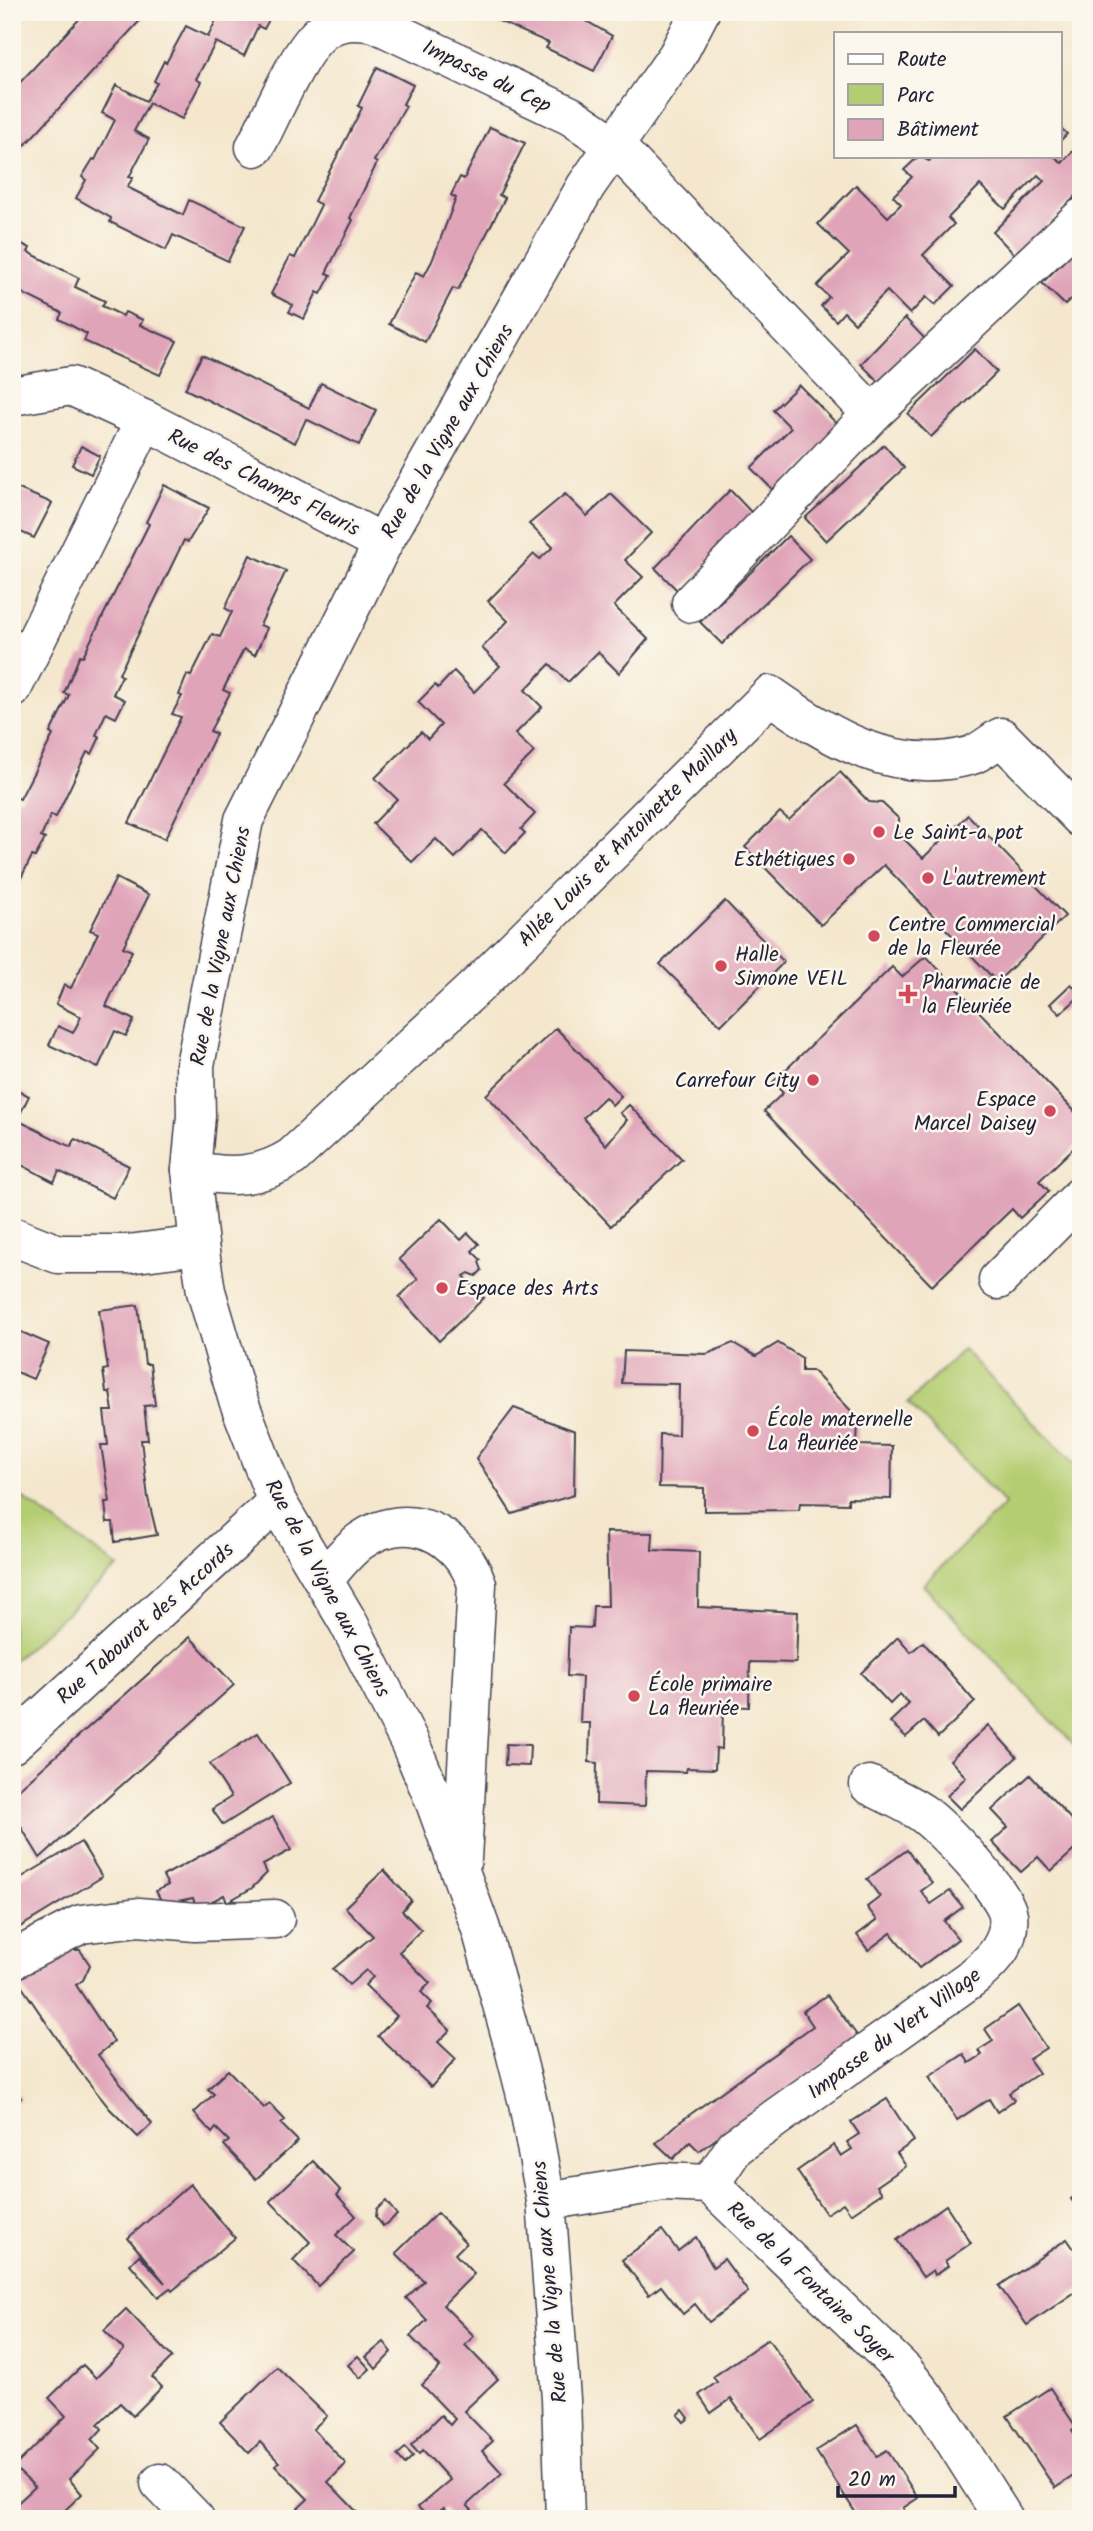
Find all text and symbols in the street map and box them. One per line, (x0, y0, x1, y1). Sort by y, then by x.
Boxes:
street label: Impasse du Cep (416, 32, 556, 123)
legend (834, 32, 1062, 158)
text: Route (897, 44, 947, 77)
text: Parc (897, 80, 935, 113)
text: Bâtiment (897, 114, 980, 147)
street label: Rue de la Vigne aux Chiens (373, 318, 523, 545)
street label: Rue des Champs Fleuris (161, 421, 365, 546)
street label: Allée Louis et Antoinette Maillary (511, 720, 746, 956)
place label: Le Saint-a pot (893, 817, 1024, 850)
street label: Rue de la Vigne aux Chiens (182, 824, 261, 1069)
marker: Le Saint-a pot (871, 824, 887, 840)
place label: Esthétiques (734, 844, 835, 877)
marker: Esthétiques (841, 851, 857, 867)
place label: L'autrement (942, 863, 1047, 896)
marker: L'autrement (920, 870, 936, 886)
place label: Centre Commercial de la Fleurée (888, 909, 1055, 966)
marker: Centre Commercial de la Fleurée (866, 928, 882, 944)
place label: Halle Simone VEIL (735, 939, 848, 996)
marker: Halle Simone VEIL (713, 958, 729, 974)
place label: Pharmacie de la Fleuriée (922, 967, 1041, 1024)
marker: Pharmacie de la Fleuriée (900, 986, 916, 1002)
place label: Carrefour City (675, 1065, 799, 1098)
marker: Carrefour City (805, 1072, 821, 1088)
place label: Espace Marcel Daisey (914, 1084, 1037, 1141)
marker: Espace Marcel Daisey (1042, 1103, 1058, 1119)
place label: Espace des Arts (456, 1273, 598, 1306)
marker: Espace des Arts (434, 1280, 450, 1296)
place label: École maternelle La fleuriée (767, 1404, 913, 1461)
marker: École maternelle La fleuriée (745, 1423, 761, 1439)
street label: Rue de la Vigne aux Chiens (255, 1474, 398, 1704)
street label: Rue Tabourot des Accords (50, 1535, 242, 1713)
place label: École primaire La fleuriée (648, 1669, 773, 1726)
marker: École primaire La fleuriée (626, 1688, 642, 1704)
street label: Impasse du Vert Village (801, 1959, 989, 2109)
street label: Rue de la Vigne aux Chiens (523, 2159, 578, 2404)
street label: Rue de la Fontaine Soyer (718, 2194, 902, 2373)
scale bar (838, 2454, 955, 2498)
text: 20 m (848, 2464, 896, 2497)

